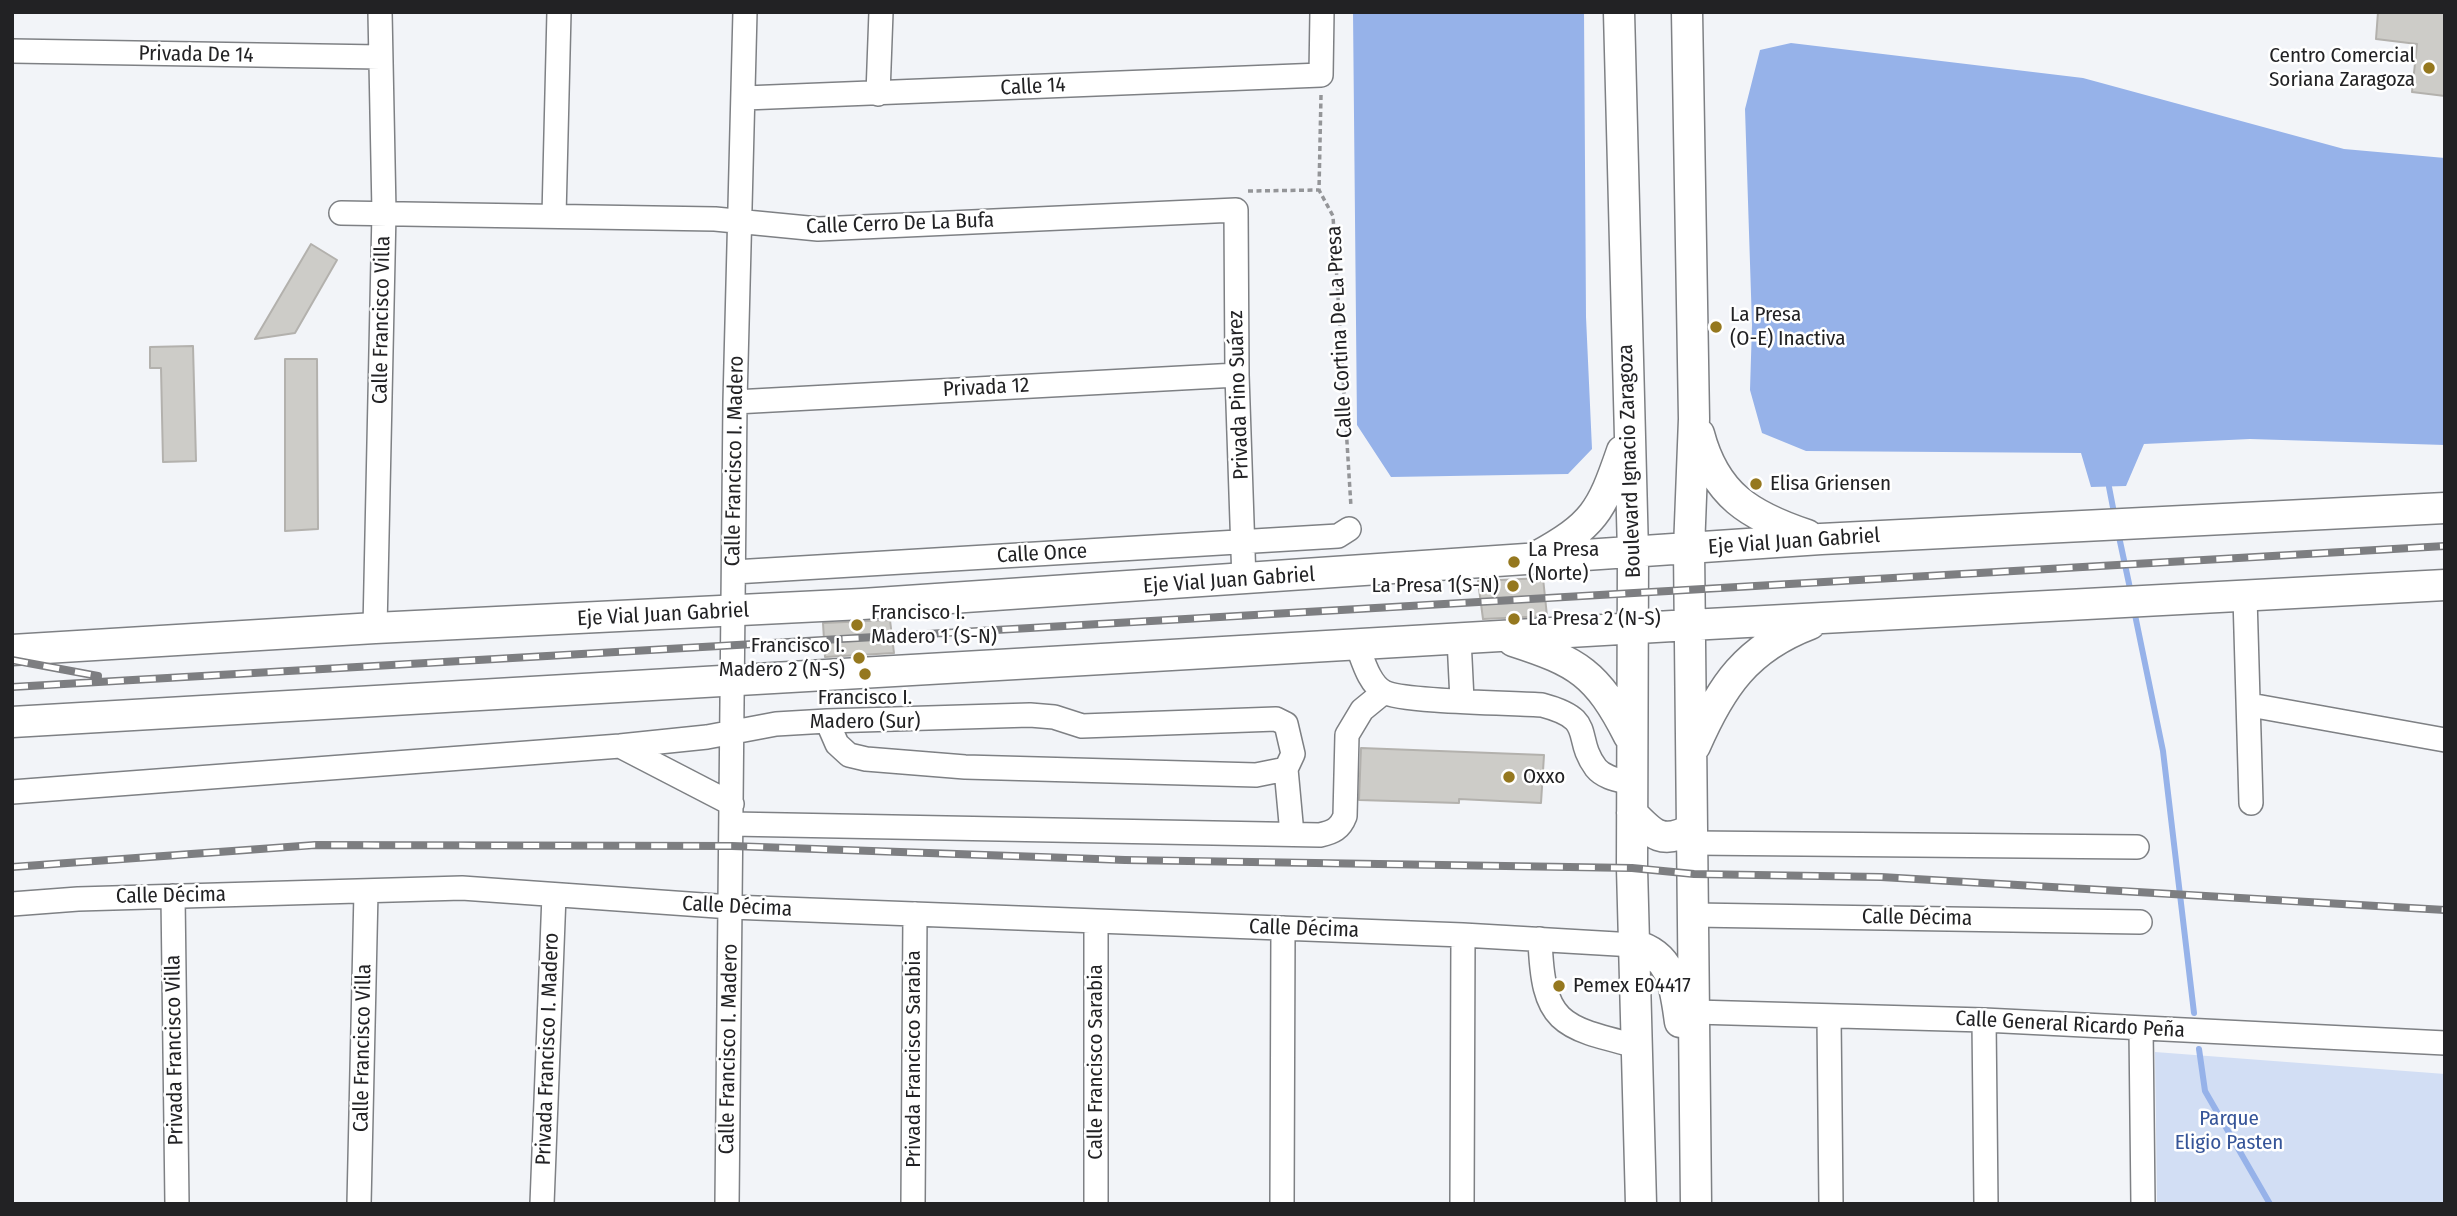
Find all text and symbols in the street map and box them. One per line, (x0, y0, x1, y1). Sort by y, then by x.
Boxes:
street label: Privada De 14 (138, 41, 254, 69)
place label: Centro Comercial Soriana Zaragoza (2269, 43, 2415, 93)
marker: Centro Comercial Soriana Zaragoza (2421, 60, 2437, 76)
street label: Calle 14 (1000, 73, 1066, 101)
street label: Calle Cerro De La Bufa (806, 208, 994, 240)
street label: Calle Cortina De La Presa (1322, 225, 1358, 439)
street label: Calle Francisco Villa (368, 236, 396, 404)
place label: La Presa (O-E) Inactiva (1730, 302, 1845, 352)
street label: Privada Pino Suárez (1223, 310, 1255, 480)
marker: La Presa (O-E) Inactiva (1708, 319, 1724, 335)
street label: Boulevard Ignacio Zaragoza (1613, 344, 1647, 578)
street label: Calle Francisco I. Madero (721, 355, 749, 567)
street label: Privada 12 (942, 373, 1030, 403)
place label: Elisa Griensen (1770, 471, 1891, 497)
marker: Elisa Griensen (1748, 476, 1764, 492)
street label: Eje Vial Juan Gabriel (1707, 523, 1881, 561)
place label: La Presa (Norte) (1528, 537, 1599, 587)
street label: Calle Once (996, 539, 1088, 569)
marker: La Presa (Norte) (1506, 554, 1522, 570)
street label: Eje Vial Juan Gabriel (1142, 562, 1316, 600)
place label: La Presa 1(S-N) (1371, 573, 1499, 599)
marker: La Presa 1(S-N) (1505, 578, 1521, 594)
street label: Eje Vial Juan Gabriel (576, 598, 750, 632)
place label: Francisco I. Madero 1 (S-N) (871, 600, 997, 650)
place label: La Presa 2 (N-S) (1528, 606, 1661, 632)
marker: La Presa 2 (N-S) (1506, 611, 1522, 627)
marker: Francisco I. Madero 1 (S-N) (849, 617, 865, 633)
place label: Francisco I. Madero 2 (N-S) (719, 633, 845, 683)
marker: Francisco I. Madero 2 (N-S) (851, 650, 867, 666)
marker: Francisco I. Madero (Sur) (857, 666, 873, 682)
place label: Francisco I. Madero (Sur) (810, 685, 920, 735)
place label: Oxxo (1523, 764, 1565, 790)
marker: Oxxo (1501, 769, 1517, 785)
street label: Calle Décima (116, 882, 226, 910)
street label: Calle Décima (681, 892, 793, 922)
street label: Calle Décima (1862, 904, 1972, 932)
street label: Calle Décima (1249, 914, 1359, 944)
street label: Privada Francisco I. Madero (531, 932, 565, 1166)
street label: Calle Francisco I. Madero (715, 943, 743, 1155)
street label: Privada Francisco Sarabia (901, 950, 927, 1168)
street label: Privada Francisco Villa (161, 955, 189, 1145)
street label: Calle Francisco Villa (349, 964, 377, 1132)
street label: Calle Francisco Sarabia (1083, 964, 1109, 1160)
place label: Pemex E04417 (1573, 973, 1691, 999)
marker: Pemex E04417 (1551, 978, 1567, 994)
street label: Calle General Ricardo Peña (1955, 1006, 2185, 1044)
park label: Parque Eligio Pasten (2175, 1106, 2283, 1156)

